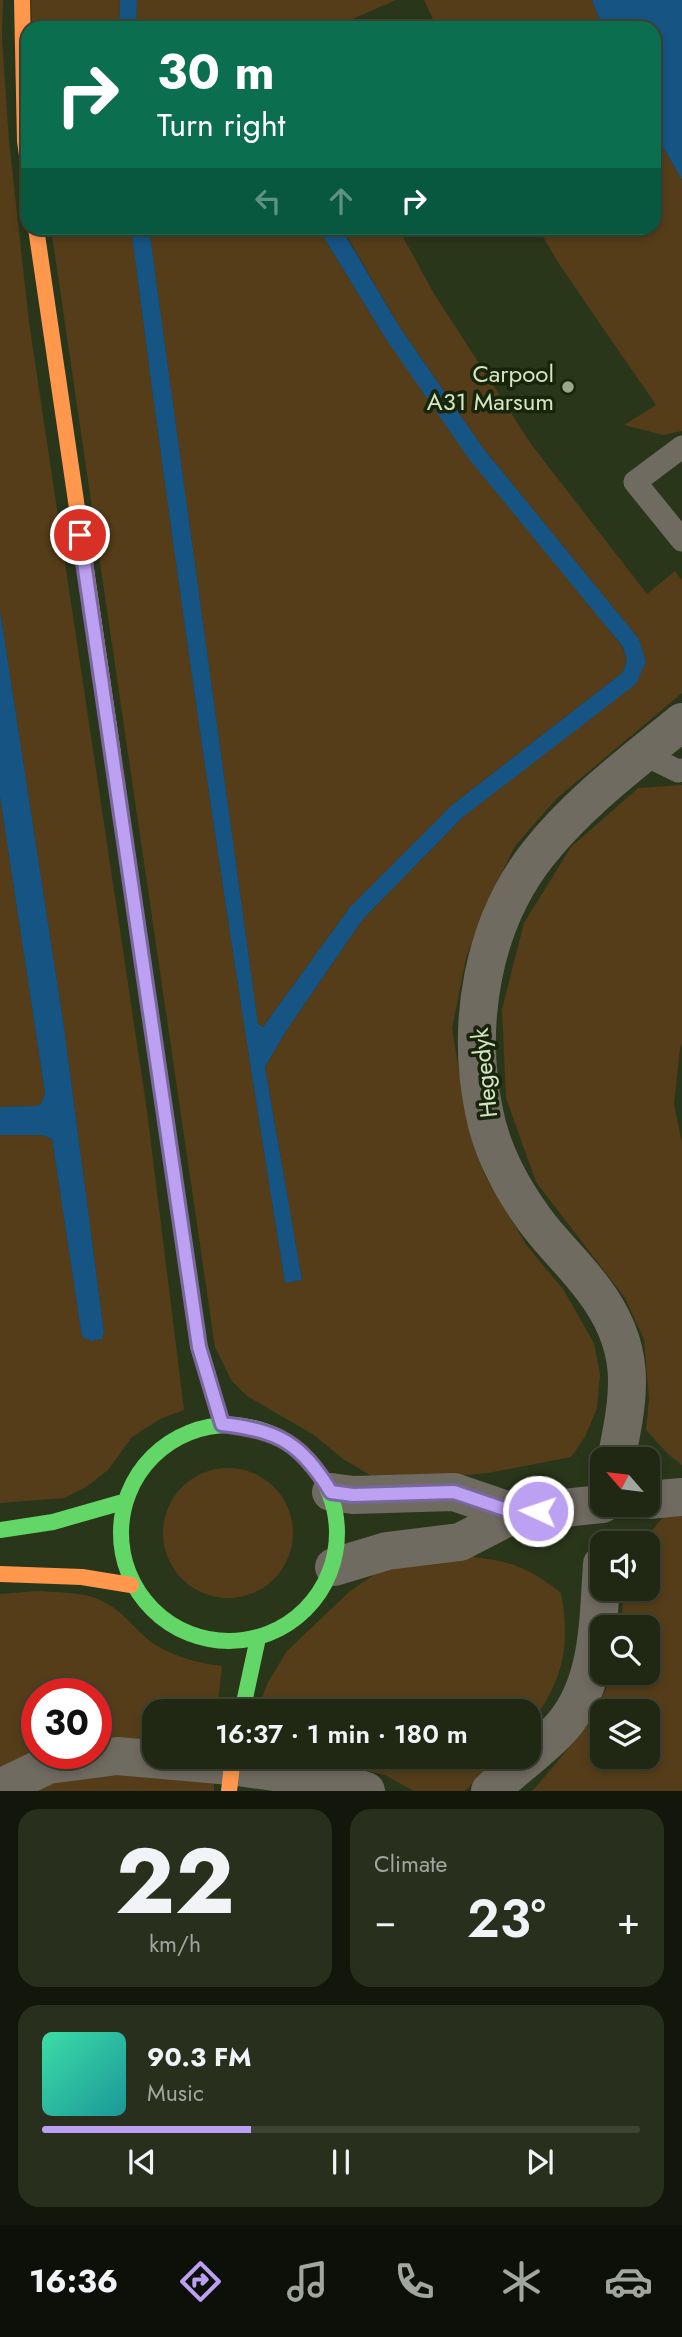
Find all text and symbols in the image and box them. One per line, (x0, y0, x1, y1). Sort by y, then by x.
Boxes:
text: 30 m (157, 37, 275, 107)
icon: right (42, 49, 133, 140)
text: Turn right (157, 102, 286, 148)
icon: left (249, 182, 287, 220)
icon: ahead (322, 182, 360, 220)
icon: right (395, 182, 433, 220)
place label: Carpool A31 Marsum (427, 356, 554, 419)
marker: Carpool A31 Marsum (560, 379, 576, 395)
pin (50, 505, 110, 565)
icon: arrive (61, 516, 99, 554)
street label: Hegedyk (462, 1026, 506, 1120)
north arrow (590, 1447, 660, 1517)
map controls (590, 1447, 660, 1769)
position arrow (501, 1474, 575, 1548)
button: sound (590, 1531, 660, 1601)
button: search (590, 1615, 660, 1685)
speed limit sign: 30 (21, 1678, 112, 1769)
button: layers (590, 1699, 660, 1769)
text: 16:37 · 1 min · 180 m (215, 1715, 468, 1753)
text: 22 (115, 1816, 235, 1947)
text: Climate (374, 1847, 447, 1881)
text: 23° (467, 1881, 546, 1957)
text: − (374, 1893, 396, 1948)
text: + (617, 1893, 640, 1948)
text: km/h (149, 1927, 201, 1961)
text: 90.3 FM (147, 2038, 251, 2076)
text: Music (147, 2076, 204, 2110)
icon: previous (123, 2143, 161, 2181)
icon: pause (322, 2143, 360, 2181)
icon: next (521, 2143, 559, 2181)
icon: directions (176, 2257, 225, 2306)
icon: music (283, 2257, 332, 2306)
icon: phone (390, 2257, 439, 2306)
icon: climate (497, 2257, 546, 2306)
icon: car (604, 2257, 653, 2306)
text: 16:36 (29, 2258, 118, 2304)

